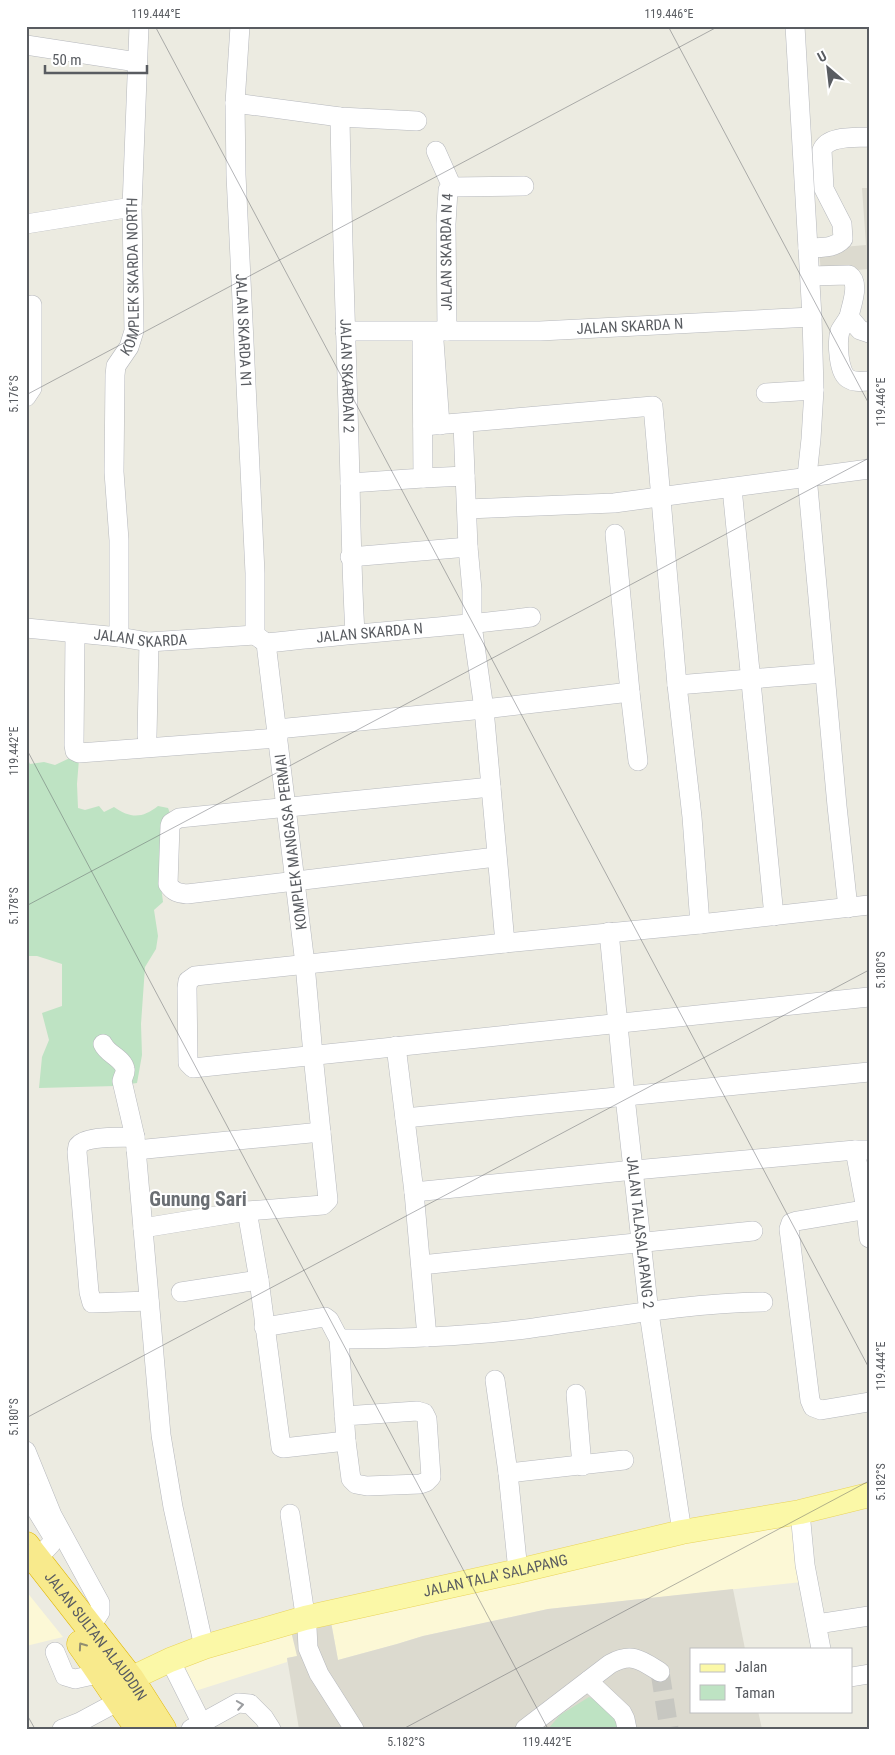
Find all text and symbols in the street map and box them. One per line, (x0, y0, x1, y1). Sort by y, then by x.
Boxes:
text: 119.444°E (131, 7, 181, 21)
text: 119.446°E (644, 7, 694, 21)
scale bar (45, 42, 148, 74)
north arrow (802, 42, 852, 92)
text: U (815, 48, 829, 65)
text: 50 m (52, 51, 82, 69)
street label: JALAN SKARDA N 4 (437, 193, 457, 311)
street label: KOMPLEK SKARDA NORTH (117, 197, 143, 359)
street label: JALAN SKARDA N1 (232, 273, 255, 388)
street label: JALAN SKARDA N (576, 315, 684, 338)
street label: JALAN SKARDAN 2 (336, 319, 358, 433)
text: 5.176°S (7, 375, 21, 413)
text: 119.446°E (874, 377, 888, 427)
street label: JALAN SKARDA N (315, 619, 424, 647)
street label: JALAN SKARDA (93, 626, 188, 651)
text: 119.442°E (7, 726, 21, 776)
street label: KOMPLEK MANGASA PERMAI (271, 753, 311, 931)
text: 5.178°S (7, 887, 21, 925)
text: 5.180°S (874, 951, 888, 989)
street label: JALAN TALASALAPANG 2 (623, 1155, 657, 1310)
district label: Gunung Sari (149, 1187, 247, 1211)
text: 119.444°E (874, 1341, 888, 1391)
text: 5.180°S (7, 1398, 21, 1436)
text: 5.182°S (874, 1463, 888, 1501)
street label: JALAN TALA' SALAPANG (422, 1550, 570, 1601)
street label: JALAN SULTAN ALAUDDIN (41, 1568, 150, 1704)
one-way arrow (79, 1642, 88, 1651)
legend (690, 1648, 852, 1712)
text: Jalan (735, 1658, 767, 1676)
text: Taman (735, 1684, 775, 1702)
one-way arrow (236, 1700, 244, 1711)
text: 5.182°S (387, 1735, 425, 1749)
text: 119.442°E (522, 1735, 572, 1749)

